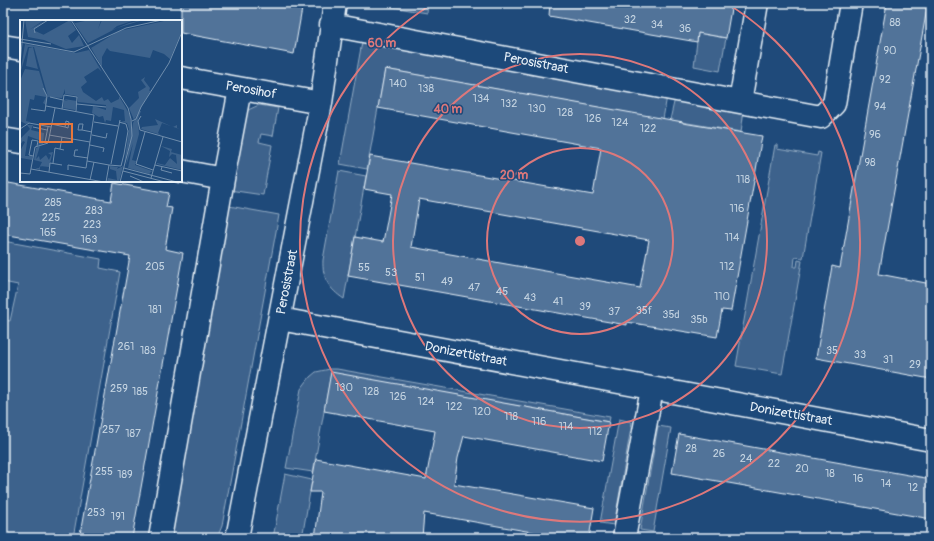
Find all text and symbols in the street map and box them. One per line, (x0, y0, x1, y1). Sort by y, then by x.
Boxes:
house number: 32 (624, 13, 636, 26)
house number: 88 (889, 16, 901, 29)
house number: 34 (651, 18, 664, 31)
inset map (20, 20, 182, 182)
house number: 36 (679, 22, 691, 35)
text: 60 m (368, 36, 397, 51)
house number: 90 (883, 44, 897, 57)
street label: Perosistraat (502, 49, 571, 77)
house number: 92 (879, 73, 891, 86)
house number: 140 (389, 77, 407, 90)
street label: Perosihof (224, 78, 278, 102)
house number: 138 (418, 82, 434, 95)
house number: 134 (473, 92, 490, 105)
house number: 132 (501, 97, 517, 110)
house number: 94 (874, 100, 887, 113)
text: 40 m (433, 102, 463, 117)
house number: 130 (528, 102, 546, 115)
house number: 128 (557, 106, 573, 119)
house number: 126 (585, 112, 601, 125)
house number: 124 (612, 116, 629, 129)
house number: 122 (640, 122, 656, 135)
house number: 96 (869, 128, 881, 141)
house number: 98 (864, 156, 876, 169)
text: 20 m (500, 168, 528, 183)
house number: 118 (736, 173, 751, 186)
house number: 285 (44, 196, 62, 209)
house number: 116 (729, 202, 745, 215)
house number: 283 (85, 204, 103, 217)
house number: 225 (42, 211, 60, 224)
house number: 223 (83, 218, 101, 231)
house number: 165 (40, 226, 56, 239)
house number: 114 (725, 231, 740, 244)
house number: 163 (81, 233, 97, 246)
centre of rings (573, 234, 587, 248)
street label: Perosistraat (273, 247, 301, 316)
house number: 205 (145, 260, 165, 273)
house number: 112 (720, 260, 734, 273)
house number: 55 (358, 261, 370, 274)
house number: 53 (385, 266, 397, 279)
house number: 51 (415, 271, 425, 284)
house number: 49 (441, 275, 453, 288)
house number: 47 (468, 281, 480, 294)
house number: 45 (496, 285, 508, 298)
house number: 110 (714, 290, 730, 303)
house number: 43 (524, 291, 536, 304)
house number: 41 (553, 295, 563, 308)
house number: 39 (579, 300, 591, 313)
house number: 181 (148, 303, 162, 316)
house number: 35f (636, 304, 653, 317)
house number: 37 (608, 305, 620, 318)
house number: 35d (662, 308, 680, 321)
house number: 35b (690, 313, 708, 326)
street label: Donizettistraat (424, 338, 509, 370)
house number: 261 (118, 340, 134, 353)
house number: 183 (140, 344, 156, 357)
house number: 35 (826, 344, 838, 357)
house number: 33 (854, 348, 866, 361)
house number: 31 (883, 353, 893, 366)
house number: 29 (909, 358, 921, 371)
house number: 130 (335, 381, 353, 394)
house number: 259 (110, 382, 128, 395)
house number: 185 (132, 385, 148, 398)
house number: 128 (363, 385, 379, 398)
house number: 126 (390, 390, 406, 403)
house number: 124 (418, 395, 435, 408)
street label: Donizettistraat (749, 399, 834, 429)
house number: 122 (446, 400, 462, 413)
house number: 120 (473, 405, 491, 418)
house number: 118 (504, 410, 519, 423)
house number: 116 (531, 415, 547, 428)
house number: 114 (559, 420, 574, 433)
house number: 257 (102, 423, 120, 436)
house number: 112 (588, 425, 602, 438)
house number: 187 (125, 427, 141, 440)
house number: 28 (685, 442, 697, 455)
house number: 26 (713, 447, 725, 460)
house number: 24 (740, 452, 753, 465)
house number: 22 (768, 457, 780, 470)
house number: 20 (795, 462, 809, 475)
house number: 255 (95, 465, 113, 478)
house number: 18 (825, 467, 835, 480)
house number: 189 (117, 468, 133, 481)
house number: 16 (853, 472, 863, 485)
house number: 14 (881, 477, 892, 490)
house number: 12 (908, 481, 918, 494)
house number: 253 (87, 506, 105, 519)
house number: 191 (111, 510, 125, 523)

